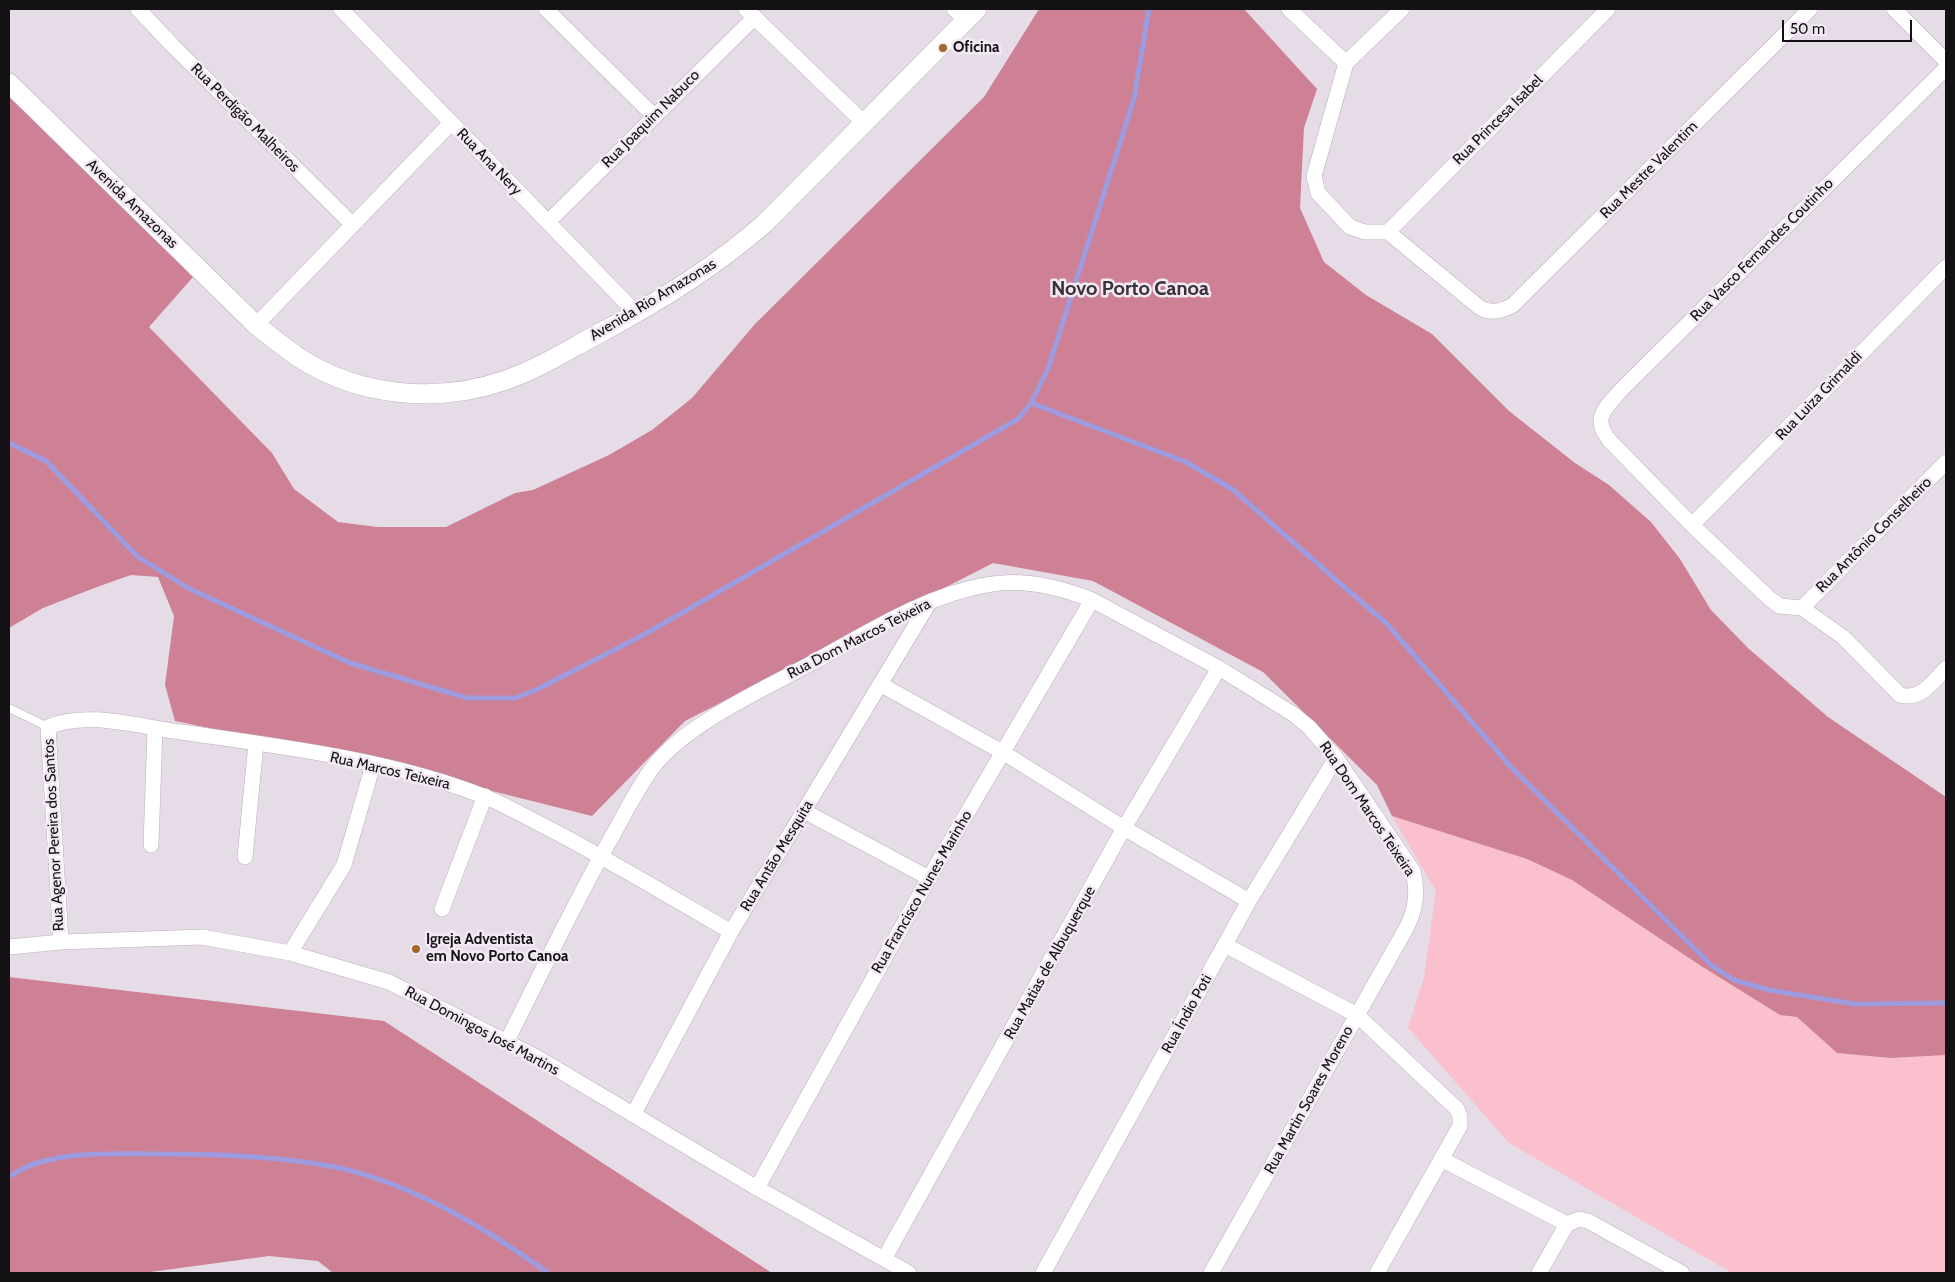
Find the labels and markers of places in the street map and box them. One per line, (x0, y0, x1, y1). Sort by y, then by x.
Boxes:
place label: Oficina (953, 39, 999, 57)
marker: Oficina (937, 42, 949, 54)
place label: Igreja Adventista em Novo Porto Canoa (426, 931, 568, 966)
marker: Igreja Adventista em Novo Porto Canoa (410, 943, 422, 955)

